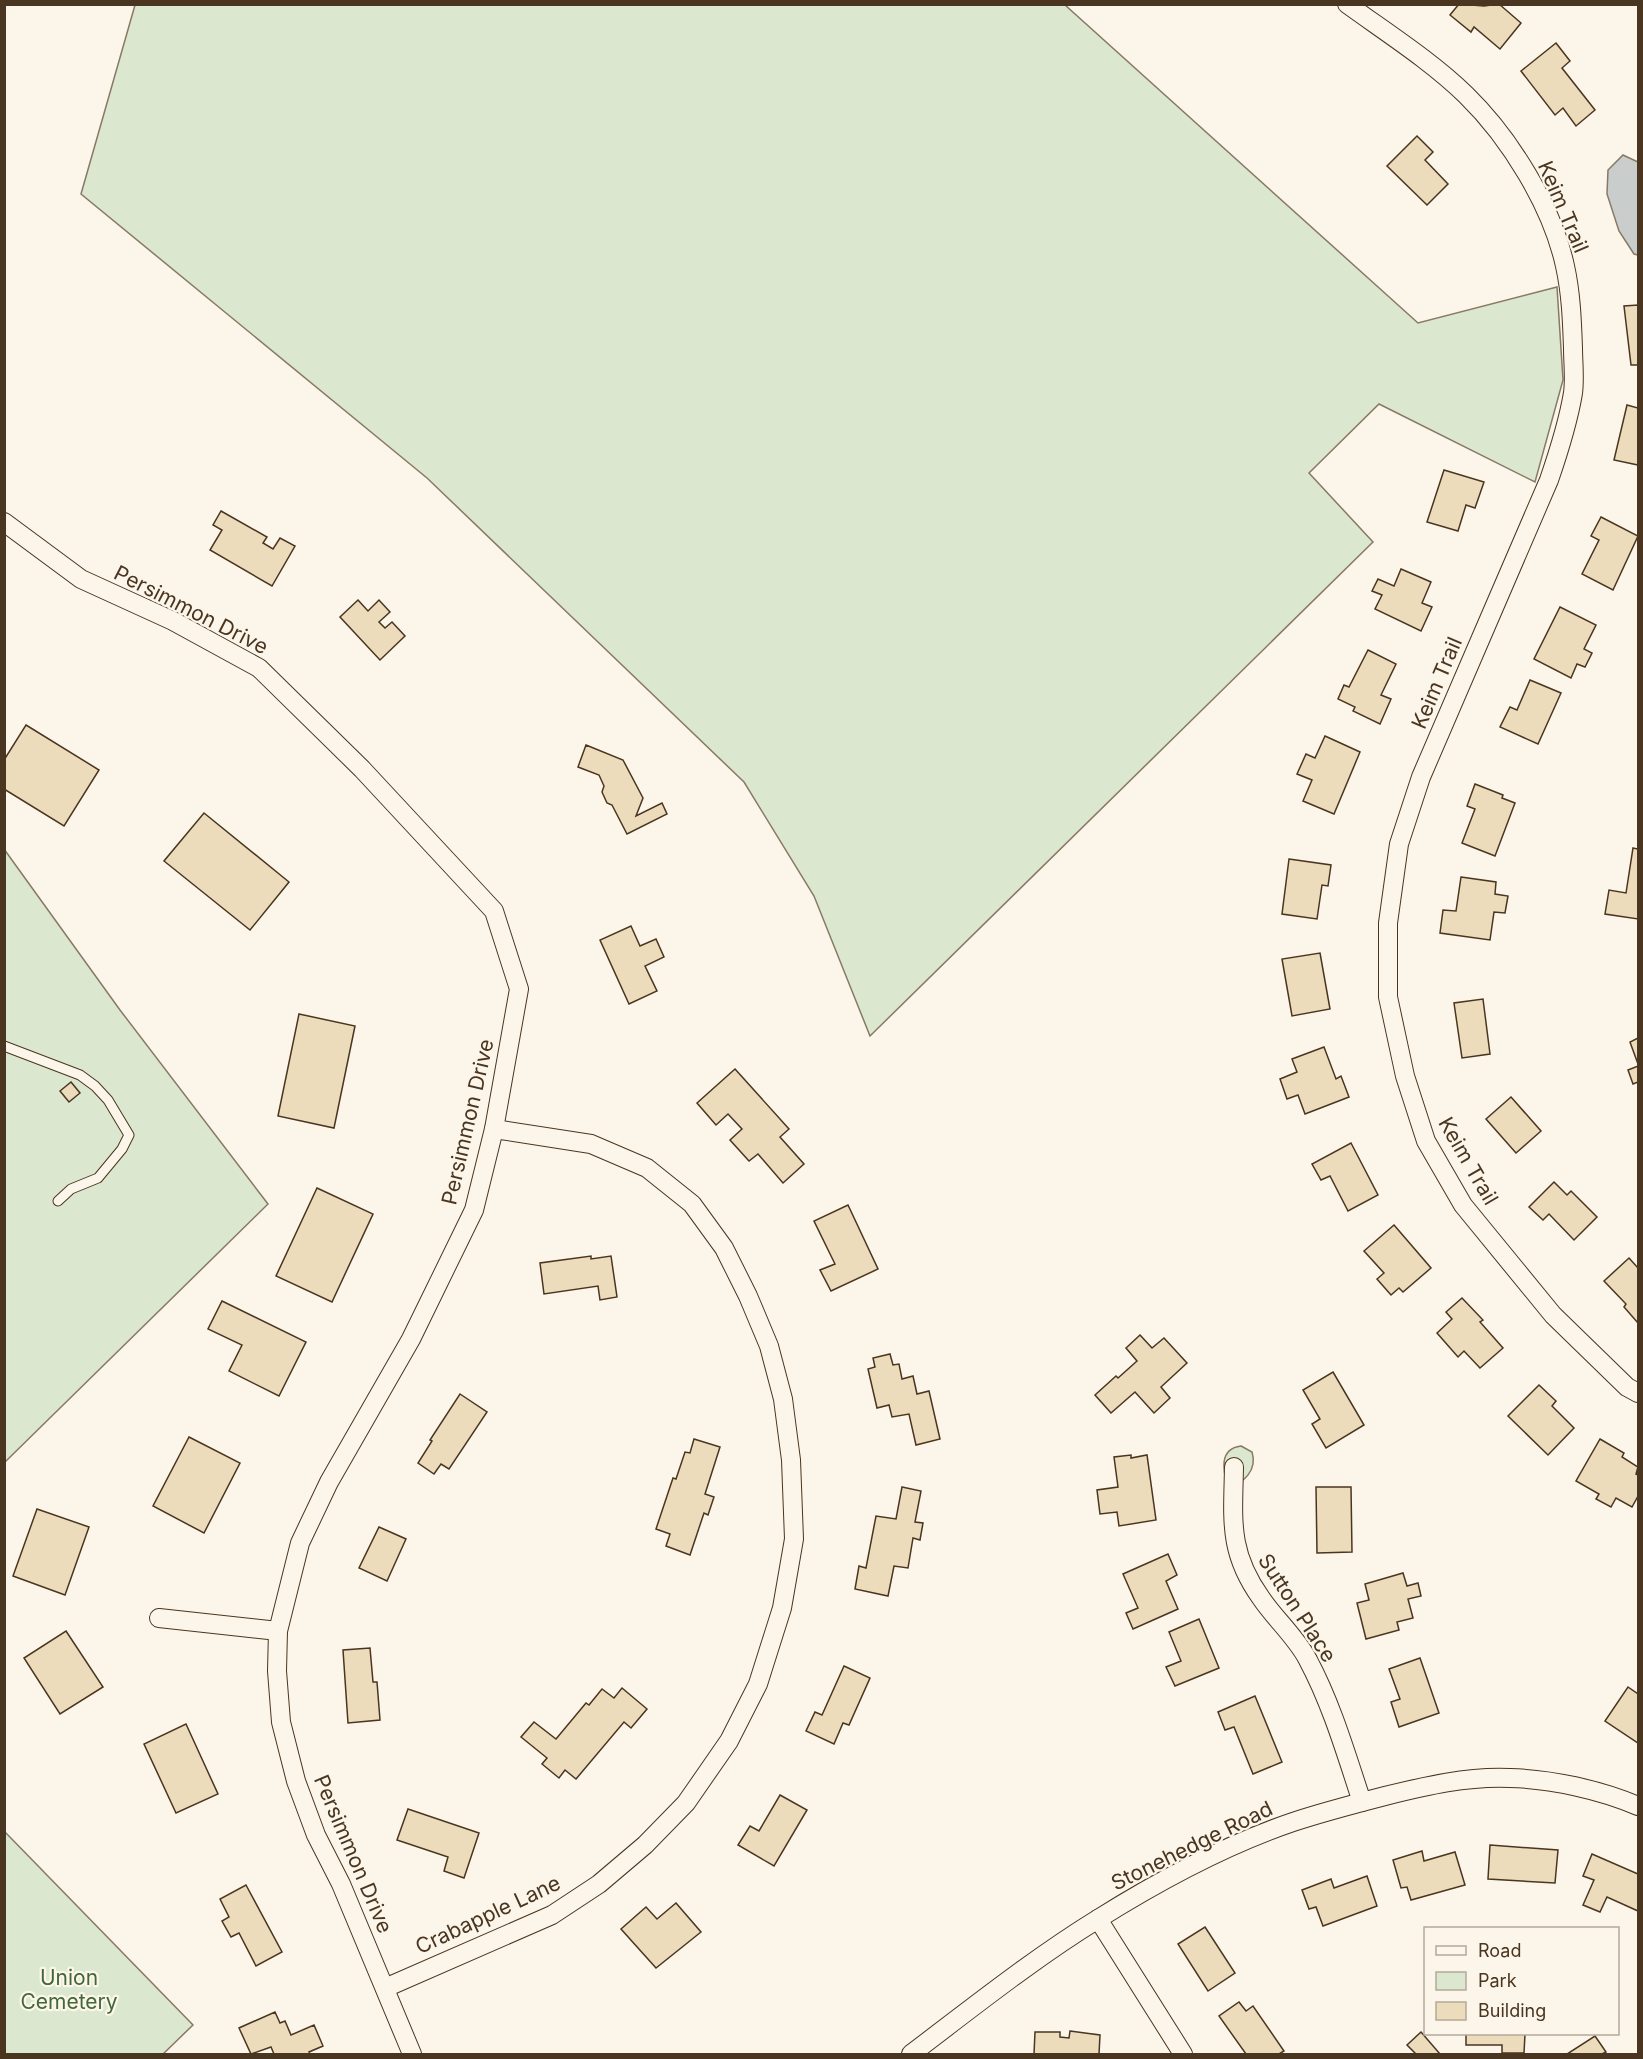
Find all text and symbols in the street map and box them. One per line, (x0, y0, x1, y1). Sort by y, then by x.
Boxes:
street label: Keim Trail (1533, 157, 1594, 256)
street label: Persimmon Drive (110, 560, 272, 659)
street label: Keim Trail (1406, 633, 1467, 732)
street label: Persimmon Drive (436, 1037, 499, 1207)
street label: Keim Trail (1433, 1112, 1504, 1209)
street label: Sutton Place (1253, 1549, 1342, 1667)
street label: Persimmon Drive (309, 1771, 398, 1937)
street label: Stonehedge Road (1107, 1796, 1277, 1895)
street label: Crabapple Lane (411, 1870, 564, 1959)
legend (1424, 1927, 1619, 2035)
text: Road (1478, 1940, 1521, 1961)
park label: Union Cemetery (20, 1965, 118, 2014)
text: Park (1478, 1970, 1517, 1991)
text: Building (1478, 2000, 1546, 2021)

